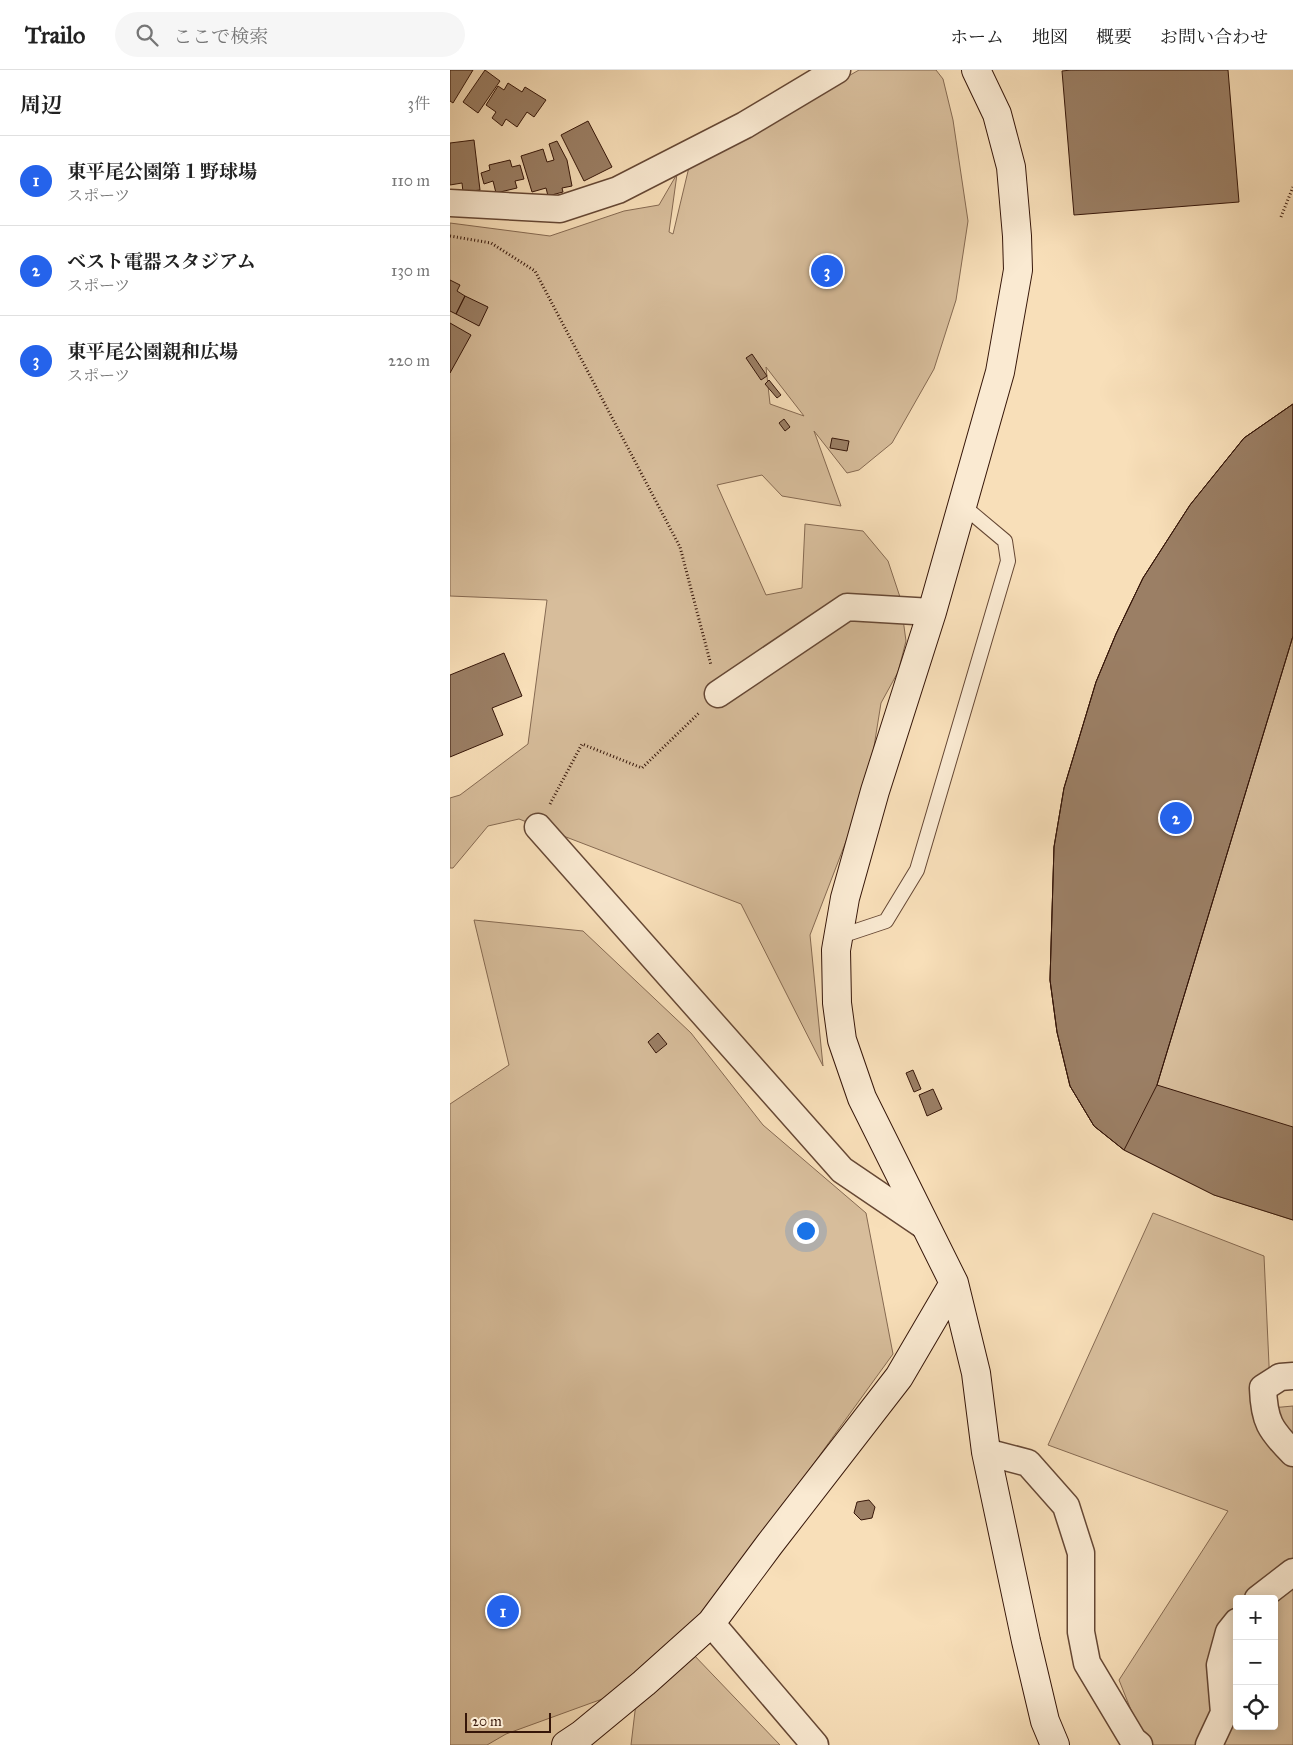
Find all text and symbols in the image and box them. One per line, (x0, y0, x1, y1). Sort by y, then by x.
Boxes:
search box (115, 12, 465, 57)
text: Trailo (25, 20, 85, 50)
icon: search (133, 21, 161, 49)
text: ここで検索 (173, 25, 268, 48)
text: ホーム (950, 26, 1004, 48)
text: 地図 (1032, 26, 1068, 48)
text: 概要 (1096, 26, 1132, 48)
text: お問い合わせ (1160, 26, 1268, 48)
text: 周辺 (20, 92, 62, 118)
text: 3件 (408, 94, 430, 113)
text: 東平尾公園第１野球場 (67, 160, 257, 183)
text: 1 (33, 171, 39, 190)
text: 110 m (391, 171, 430, 190)
text: スポーツ (67, 186, 130, 205)
text: ベスト電器スタジアム (67, 250, 256, 273)
pin: 3 (811, 252, 843, 290)
text: 2 (32, 261, 40, 280)
text: 130 m (391, 261, 430, 280)
text: スポーツ (67, 276, 130, 295)
text: 東平尾公園親和広場 (67, 340, 238, 363)
text: 3 (33, 351, 39, 370)
text: 220 m (388, 351, 430, 370)
text: スポーツ (67, 366, 130, 385)
pin: 2 (1160, 799, 1192, 837)
your location (793, 1218, 819, 1244)
pin: 1 (487, 1592, 519, 1630)
map controls (1233, 1595, 1278, 1730)
button: + (1233, 1595, 1278, 1640)
button: − (1233, 1640, 1278, 1685)
button: locate (1233, 1685, 1278, 1730)
scale bar (465, 1710, 551, 1733)
text: 20 m (472, 1713, 502, 1730)

